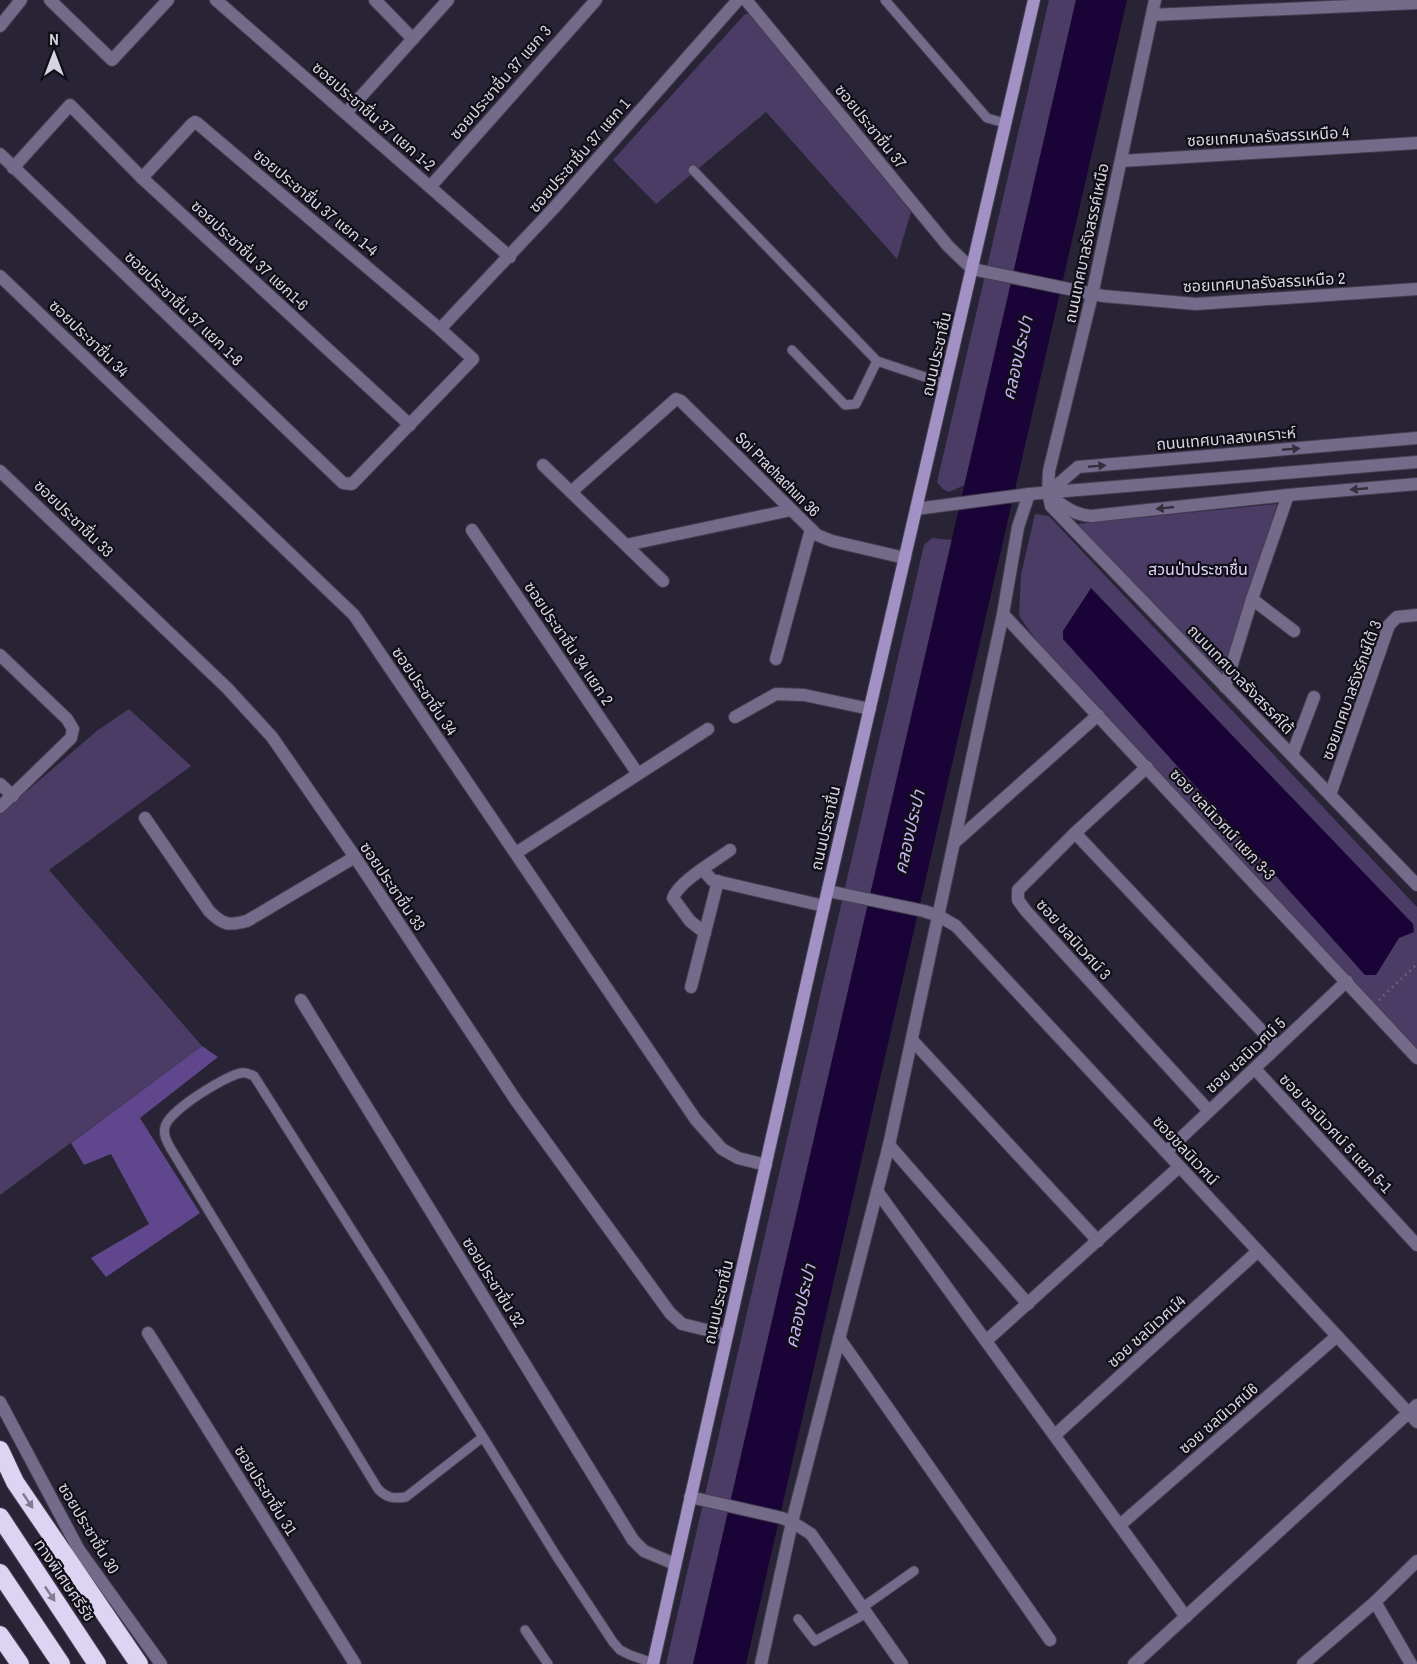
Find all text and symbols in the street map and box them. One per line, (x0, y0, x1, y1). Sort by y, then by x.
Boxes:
street label: ซอยประชาชื่น 37 แยก 3 (444, 20, 556, 144)
north arrow (24, 24, 84, 84)
text: N (49, 28, 59, 50)
street label: ซอยประชาชื่น 37 แยก 1-2 (308, 56, 440, 176)
street label: ซอยประชาชื่น 37 (830, 79, 912, 173)
street label: ซอยประชาชื่น 37 แยก 1 (523, 93, 635, 217)
street label: ซอยเทศบาลรังสรรเหนือ 4 (1186, 121, 1350, 151)
street label: ซอยประชาชื่น 37 แยก 1-4 (249, 143, 383, 261)
street label: ถนนเทศบาลรังสรรค์เหนือ (1058, 161, 1114, 325)
street label: ซอยประชาชื่น 37 แยก1-6 (187, 195, 313, 315)
street label: ซอยประชาชื่น 37 แยก 1-8 (120, 246, 248, 370)
street label: ซอยเทศบาลรังสรรเหนือ 2 (1182, 267, 1346, 297)
street label: ซอยประชาชื่น 34 (44, 294, 134, 382)
street label: ถนนประชาชื่น (916, 310, 956, 398)
water label: คลองประปา (995, 313, 1039, 402)
street label: ถนนเทศบาลสงเคราะห์ (1155, 421, 1297, 455)
street label: Soi Prachachun 36 (731, 427, 825, 521)
one-way arrow (1282, 444, 1301, 454)
one-way arrow (1087, 461, 1106, 470)
street label: ซอยประชาชื่น 33 (29, 474, 119, 562)
one-way arrow (1349, 484, 1368, 494)
one-way arrow (1155, 503, 1174, 513)
park label: สวนป่าประชาชื่น (1148, 558, 1248, 580)
street label: ซอยประชาชื่น 34 แยก 2 (519, 577, 619, 709)
street label: ซอยเทศบาลรังรักษ์ใต้ 3 (1316, 617, 1386, 763)
street label: ถนนเทศบาลรังสรรค์ใต้ (1183, 619, 1299, 739)
street label: ซอยประชาชื่น 34 (387, 642, 463, 740)
street label: ซอย ชลนิเวศน์ แยก 3-3 (1165, 763, 1281, 885)
street label: ถนนประชาชื่น (805, 784, 845, 872)
water label: คลองประปา (887, 787, 931, 876)
street label: ซอยประชาชื่น 33 (355, 837, 431, 935)
street label: ซอย ชลนิเวศน์ 3 (1032, 894, 1116, 984)
street label: ซอย ชลนิเวศน์ 5 (1200, 1012, 1290, 1098)
street label: ซอย ชลนิเวศน์ 5 แยก 5-1 (1275, 1068, 1398, 1198)
street label: ซอยชลนิเวศน์ (1148, 1110, 1224, 1190)
street label: ซอยประชาชื่น 32 (457, 1233, 531, 1331)
street label: ถนนประชาชื่น (698, 1258, 738, 1346)
water label: คลองประปา (778, 1261, 822, 1350)
street label: ซอย ชลนิเวศน์4 (1102, 1290, 1190, 1372)
street label: ซอย ชลนิเวศน์6 (1174, 1377, 1262, 1459)
street label: ซอยประชาชื่น 31 (229, 1441, 303, 1540)
street label: ซอยประชาชื่น 30 (53, 1478, 125, 1578)
one-way arrow (23, 1493, 34, 1509)
street label: ทางพิเศษศรีรัช (29, 1534, 101, 1626)
one-way arrow (45, 1586, 56, 1602)

